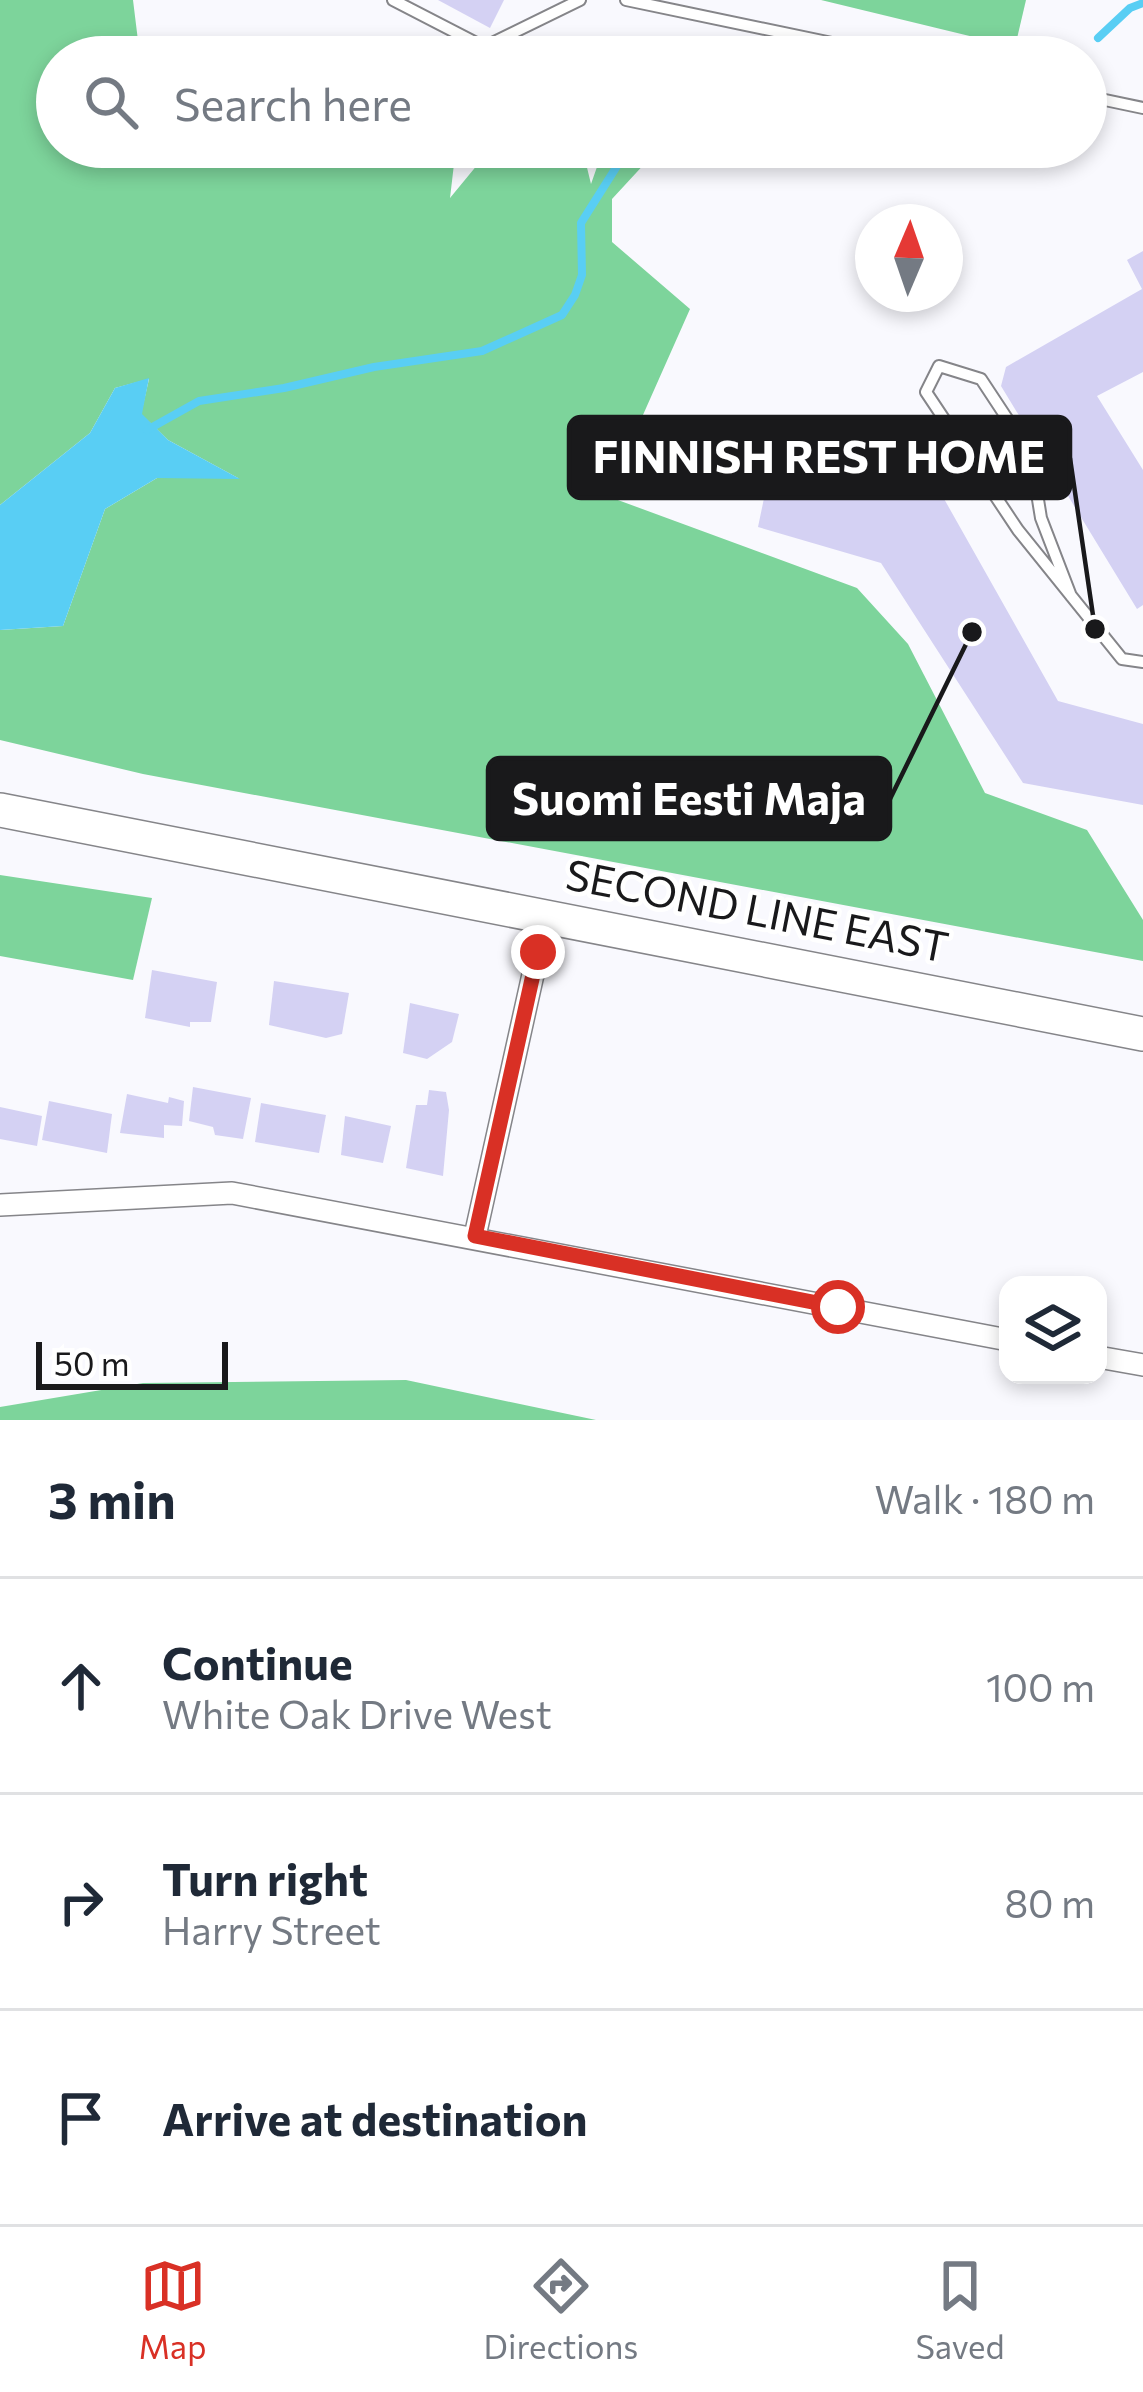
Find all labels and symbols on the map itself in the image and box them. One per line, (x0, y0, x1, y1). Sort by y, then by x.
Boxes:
north arrow (855, 204, 963, 312)
callout: FINNISH REST HOME (569, 417, 1070, 498)
text: FINNISH REST HOME (593, 427, 1045, 482)
callout: Suomi Eesti Maja (488, 758, 890, 839)
text: Suomi Eesti Maja (512, 769, 866, 824)
street label: SECOND LINE EAST (562, 846, 953, 972)
route end (511, 925, 565, 979)
route start (811, 1280, 865, 1334)
scale bar (36, 1336, 228, 1389)

